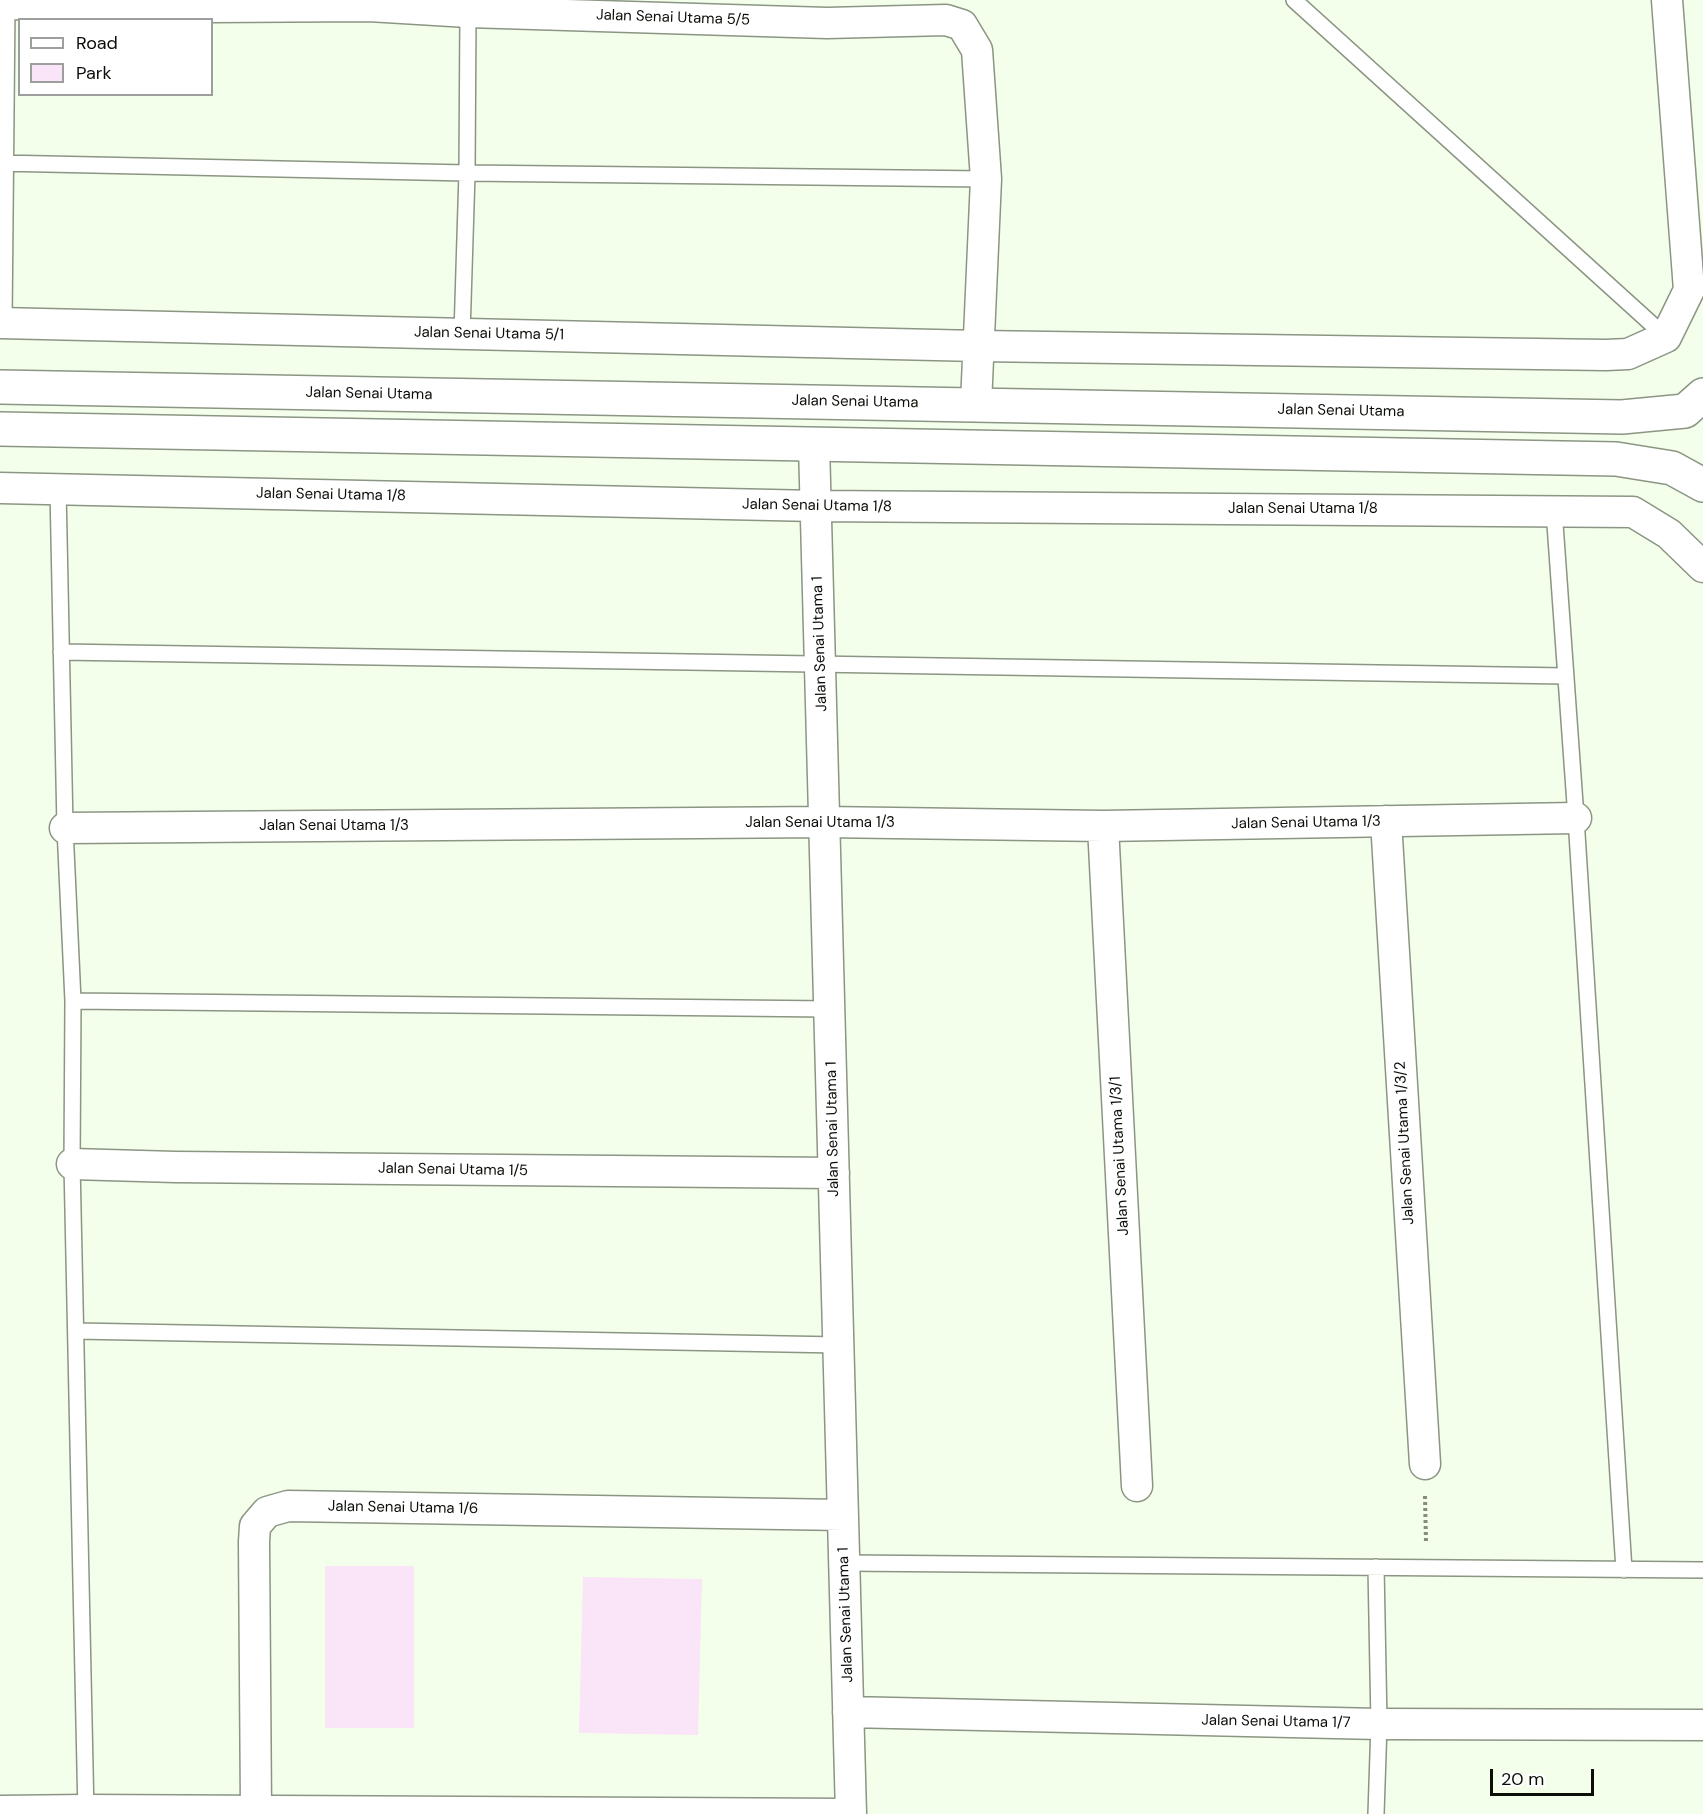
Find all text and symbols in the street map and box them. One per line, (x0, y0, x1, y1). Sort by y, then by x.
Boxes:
street label: Jalan Senai Utama 5/5 (596, 6, 750, 30)
legend (18, 18, 213, 96)
text: Road (76, 31, 118, 55)
text: Park (76, 61, 112, 85)
street label: Jalan Senai Utama 5/1 (414, 324, 564, 344)
street label: Jalan Senai Utama (305, 384, 433, 404)
street label: Jalan Senai Utama (791, 392, 919, 412)
street label: Jalan Senai Utama (1277, 401, 1405, 421)
street label: Jalan Senai Utama 1/8 (256, 485, 406, 505)
street label: Jalan Senai Utama 1/8 (742, 496, 892, 516)
street label: Jalan Senai Utama 1/8 (1228, 500, 1378, 518)
street label: Jalan Senai Utama 1 (809, 576, 831, 712)
street label: Jalan Senai Utama 1/3 (1231, 813, 1381, 833)
street label: Jalan Senai Utama 1/3 (745, 814, 895, 832)
street label: Jalan Senai Utama 1/3 (259, 817, 409, 835)
street label: Jalan Senai Utama 1 (823, 1061, 843, 1197)
street label: Jalan Senai Utama 1/3/2 (1392, 1061, 1418, 1225)
street label: Jalan Senai Utama 1/3/1 (1107, 1076, 1133, 1236)
street label: Jalan Senai Utama 1/5 (378, 1160, 528, 1180)
street label: Jalan Senai Utama 1/6 (328, 1498, 478, 1518)
street label: Jalan Senai Utama 1 (835, 1547, 857, 1683)
street label: Jalan Senai Utama 1/7 (1201, 1712, 1351, 1732)
scale bar (1493, 1757, 1596, 1795)
text: 20 m (1501, 1767, 1544, 1791)

